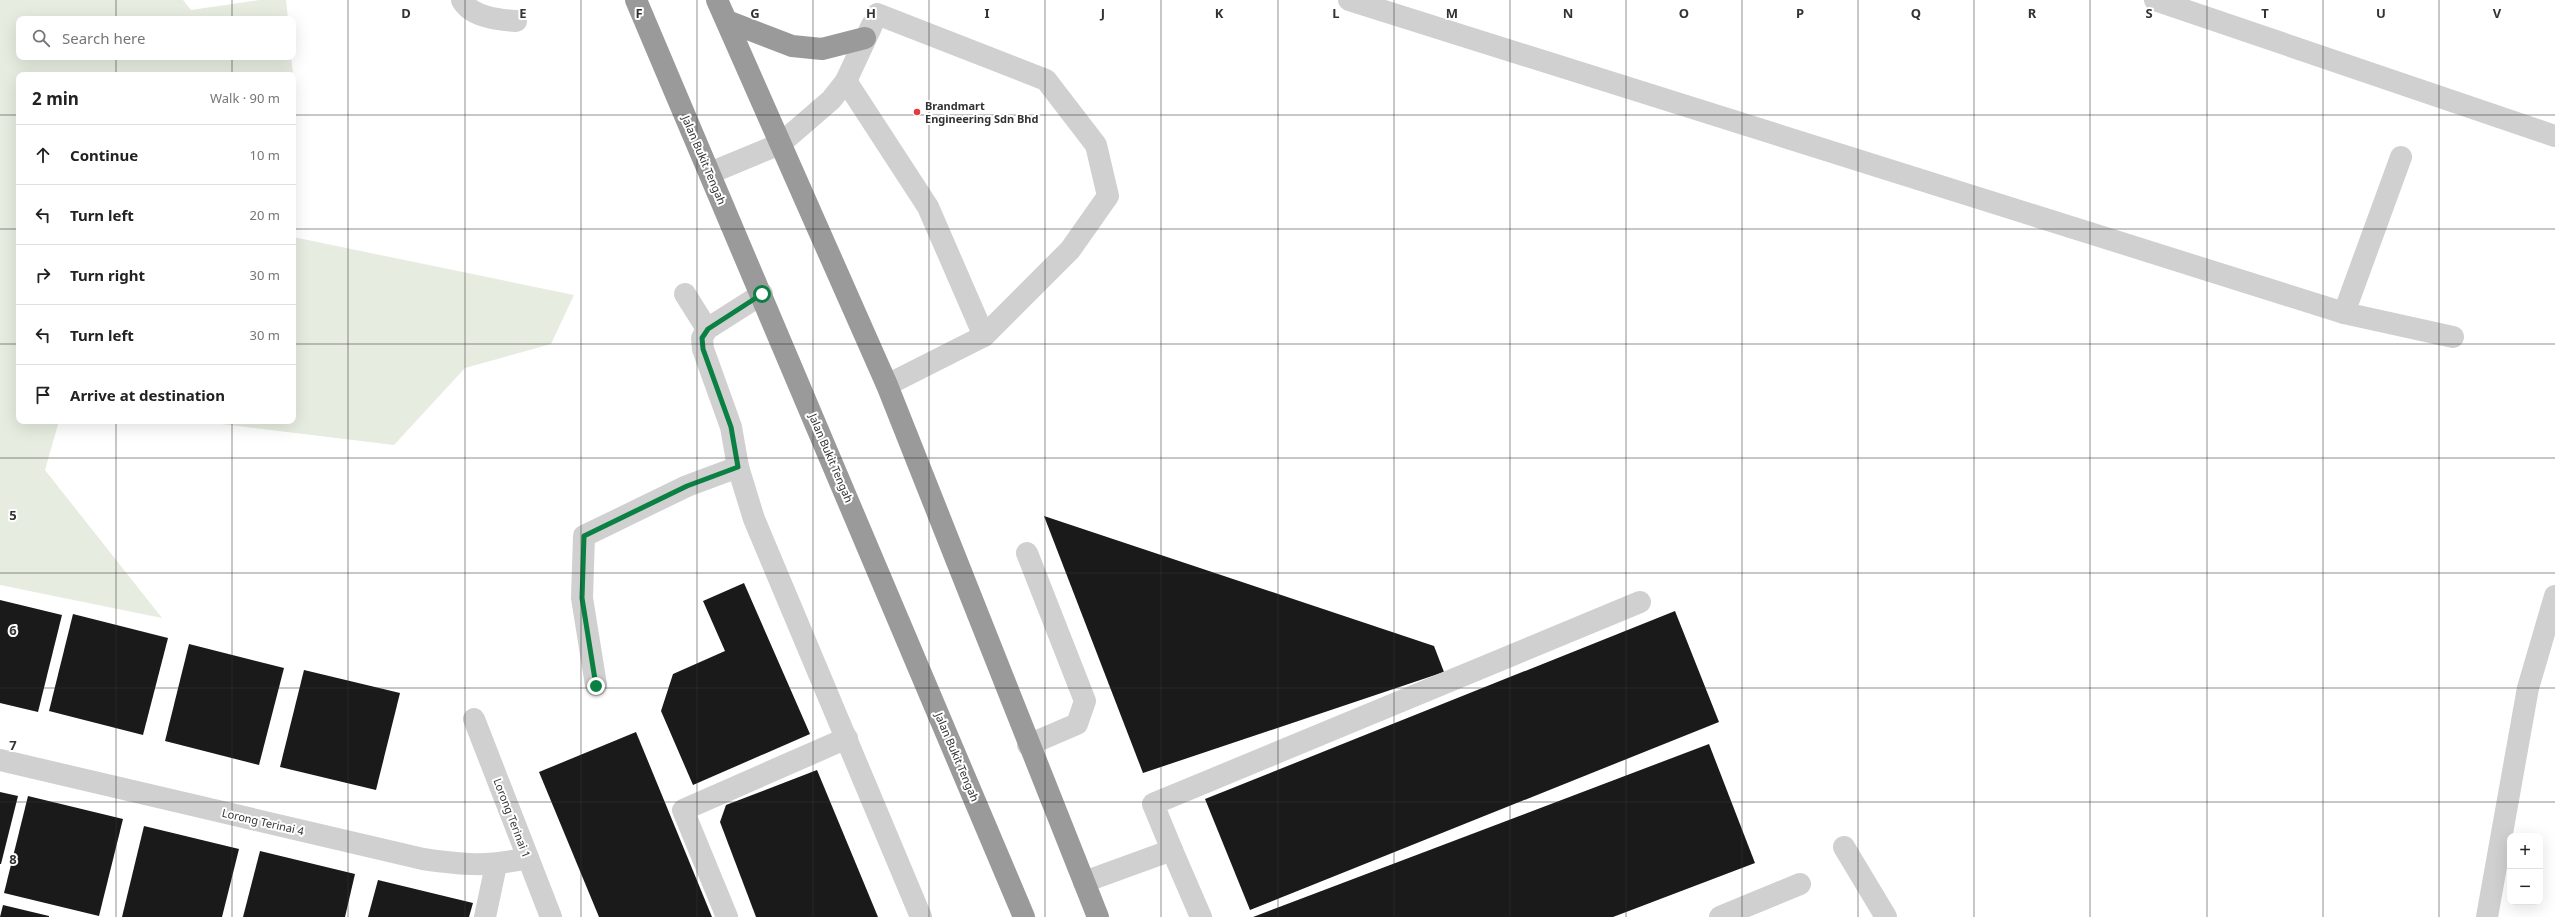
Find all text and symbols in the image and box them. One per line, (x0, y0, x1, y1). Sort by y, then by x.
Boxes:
text: D (401, 4, 411, 22)
text: E (519, 4, 527, 22)
text: F (635, 4, 643, 22)
text: G (750, 4, 760, 22)
text: H (866, 4, 876, 22)
text: I (984, 4, 990, 22)
text: J (1100, 4, 1105, 22)
text: K (1215, 4, 1224, 22)
text: L (1332, 4, 1340, 22)
text: M (1446, 4, 1458, 22)
text: N (1563, 4, 1573, 22)
text: O (1679, 4, 1689, 22)
text: P (1796, 4, 1804, 22)
text: Q (1911, 4, 1921, 22)
text: R (2028, 4, 2037, 22)
text: S (2145, 4, 2153, 22)
text: T (2261, 4, 2269, 22)
text: U (2376, 4, 2386, 22)
text: V (2493, 4, 2502, 22)
search box (16, 16, 296, 60)
icon: search (30, 27, 52, 49)
text: Search here (62, 28, 145, 48)
text: 2 min (32, 87, 79, 110)
text: Walk · 90 m (210, 89, 280, 107)
place label: Brandmart Engineering Sdn Bhd (925, 98, 1038, 126)
marker: Brandmart Engineering Sdn Bhd (912, 107, 922, 117)
street label: Jalan Bukit Tengah (679, 112, 730, 207)
icon: ahead (32, 144, 54, 166)
text: Continue (70, 145, 138, 165)
text: 10 m (250, 146, 280, 164)
icon: left (32, 204, 54, 226)
text: Turn left (70, 205, 134, 225)
text: 20 m (250, 206, 280, 224)
icon: right (32, 264, 54, 286)
text: Turn right (70, 265, 145, 285)
text: 30 m (250, 266, 280, 284)
route start (753, 285, 771, 303)
icon: left (32, 324, 54, 346)
text: Turn left (70, 325, 134, 345)
text: 30 m (250, 326, 280, 344)
icon: arrive (32, 384, 54, 406)
text: Arrive at destination (70, 385, 225, 405)
street label: Jalan Bukit Tengah (806, 410, 857, 505)
text: 5 (9, 506, 17, 524)
text: 6 (9, 621, 17, 639)
route end (587, 677, 605, 695)
street label: Jalan Bukit Tengah (932, 709, 983, 804)
text: 7 (9, 736, 17, 754)
street label: Lorong Terinai 1 (490, 776, 534, 860)
street label: Lorong Terinai 4 (221, 805, 306, 838)
map controls (2507, 833, 2543, 905)
button: + (2507, 833, 2543, 869)
text: 8 (9, 850, 17, 868)
button: − (2507, 869, 2543, 905)

